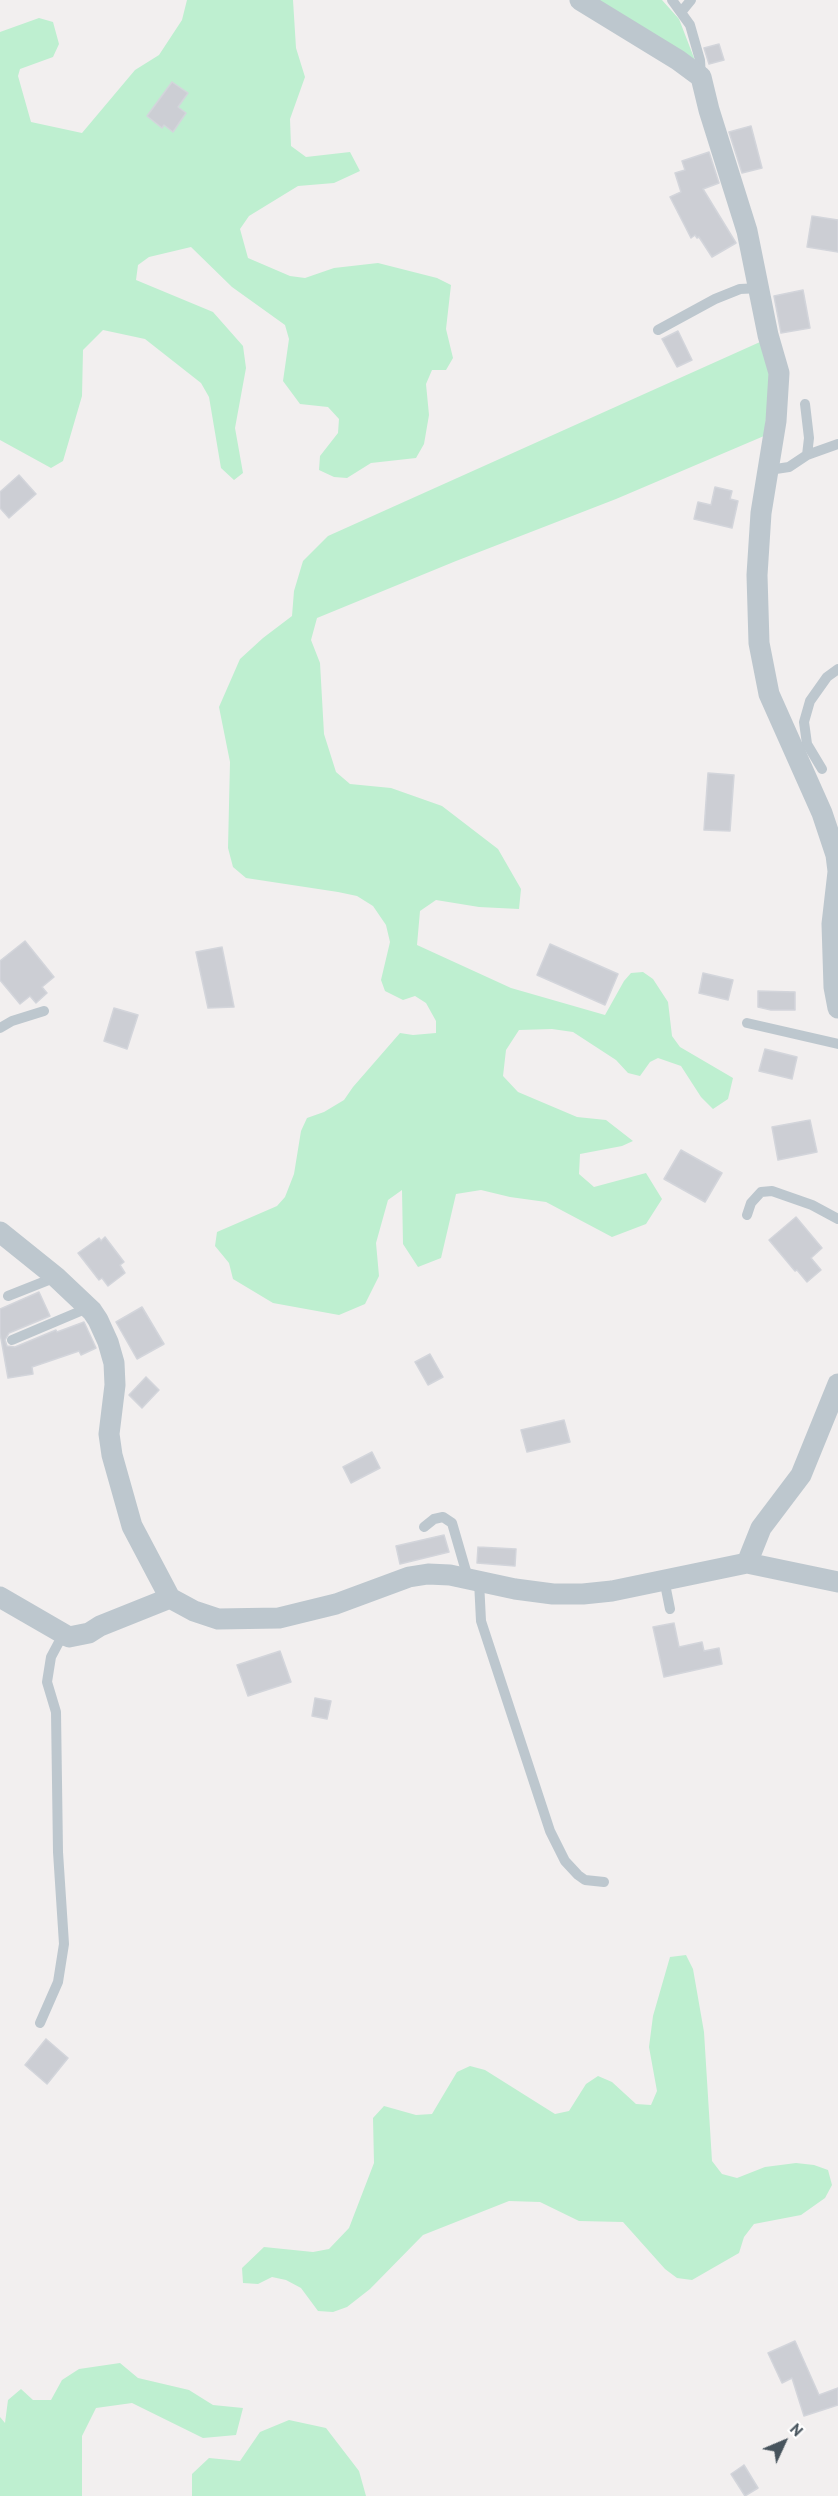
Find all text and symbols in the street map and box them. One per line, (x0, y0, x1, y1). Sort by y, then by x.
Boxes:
north arrow (754, 2412, 814, 2472)
text: N (786, 2419, 808, 2440)

